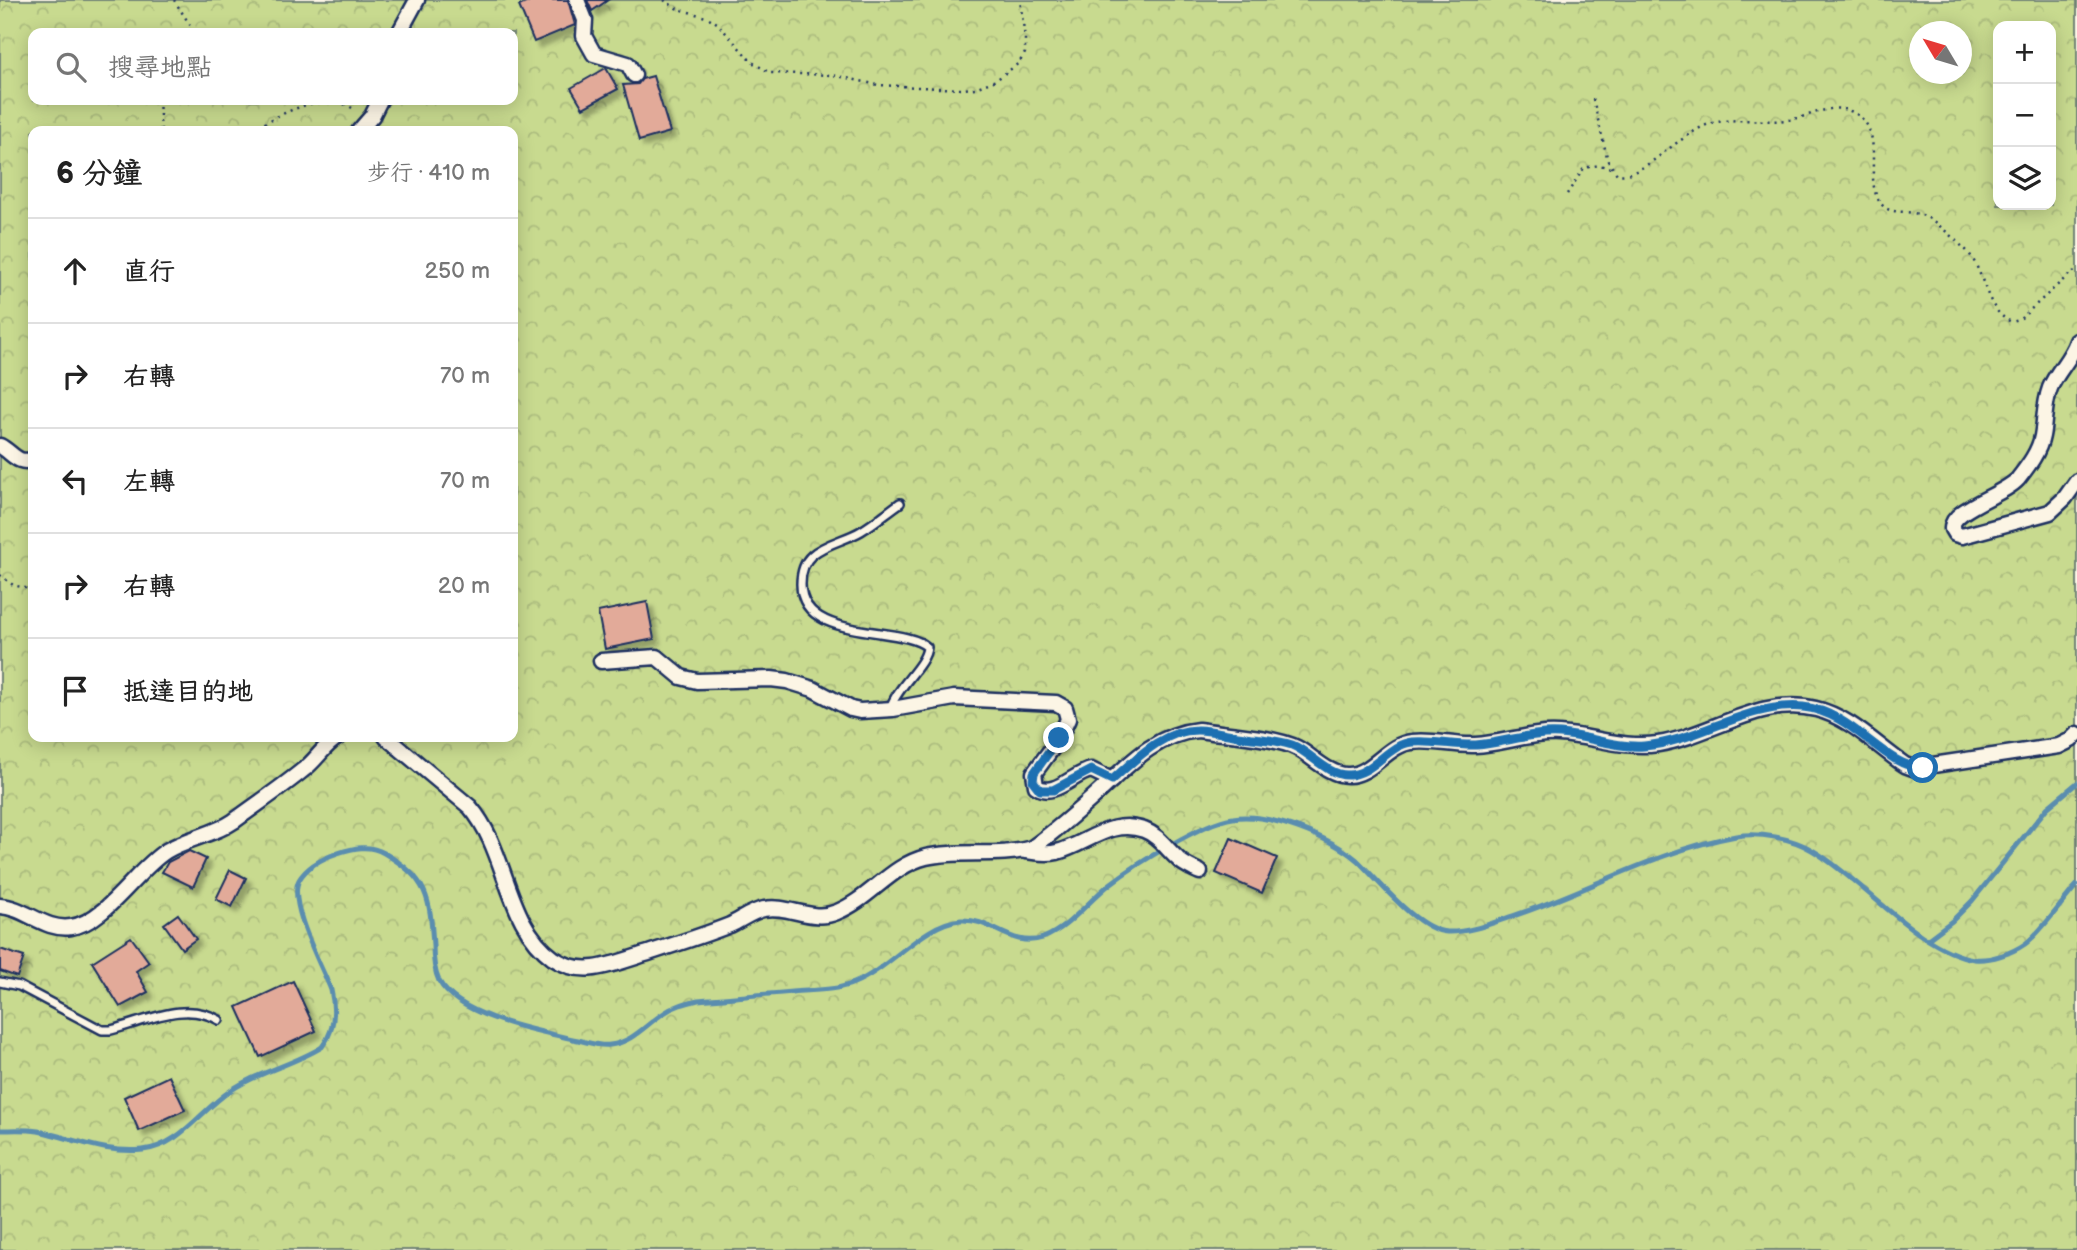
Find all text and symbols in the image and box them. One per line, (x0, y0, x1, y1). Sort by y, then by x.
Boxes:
north arrow (1909, 21, 1972, 84)
map controls (1993, 21, 2056, 210)
button: + (1993, 21, 2056, 84)
search box (28, 28, 518, 105)
icon: search (52, 48, 90, 86)
text: 搜尋地點 (108, 53, 212, 84)
button: − (1993, 84, 2056, 147)
button: layers (1993, 147, 2056, 210)
text: 6 分鐘 (56, 156, 142, 192)
text: 步行 · 410 m (367, 159, 490, 187)
icon: ahead (56, 252, 94, 290)
text: 直行 (123, 257, 175, 288)
text: 250 m (424, 257, 490, 285)
icon: right (56, 357, 94, 395)
text: 右轉 (123, 362, 175, 393)
text: 70 m (440, 362, 490, 390)
icon: left (56, 462, 94, 500)
text: 左轉 (123, 467, 175, 498)
text: 70 m (440, 467, 490, 495)
icon: right (56, 567, 94, 605)
text: 右轉 (123, 572, 175, 603)
text: 20 m (438, 572, 490, 600)
icon: arrive (56, 672, 94, 710)
text: 抵達目的地 (123, 677, 253, 708)
route end (1043, 722, 1074, 753)
route start (1907, 752, 1938, 783)

